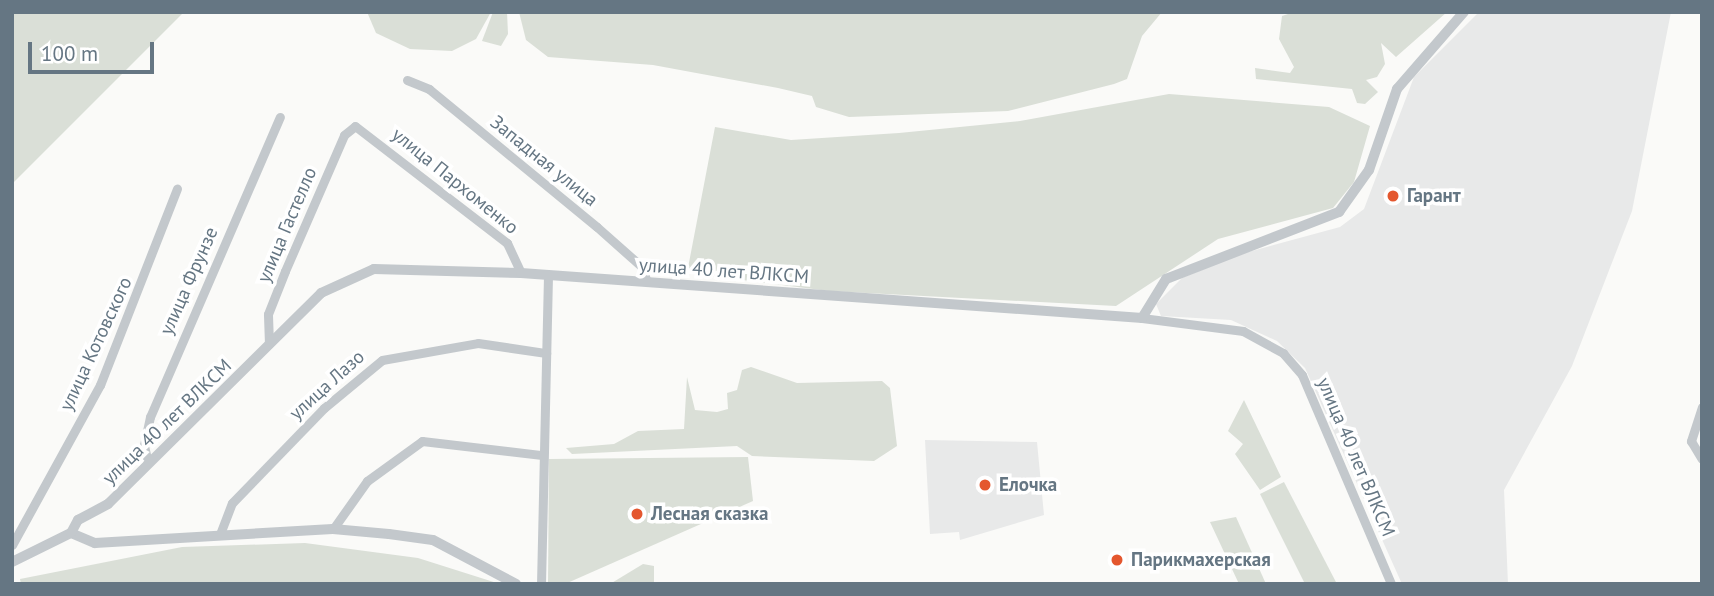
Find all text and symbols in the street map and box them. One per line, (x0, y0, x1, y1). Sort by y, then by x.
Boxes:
scale bar (32, 28, 158, 72)
text: 100 m (41, 40, 98, 67)
street label: Западная улица (486, 111, 602, 211)
street label: улица Пархоменко (387, 123, 523, 239)
street label: улица Гастелло (252, 164, 322, 286)
place label: Гарант (1407, 185, 1461, 207)
marker: Гарант (1385, 188, 1401, 204)
street label: улица Фрунзе (155, 224, 223, 338)
street label: улица 40 лет ВЛКСМ (638, 254, 810, 288)
street label: улица Котовского (55, 273, 137, 415)
street label: улица Лазо (285, 345, 369, 425)
street label: улица 40 лет ВЛКСМ (98, 354, 236, 490)
street label: улица 40 лет ВЛКСМ (1312, 374, 1400, 540)
place label: Елочка (999, 474, 1057, 496)
marker: Елочка (977, 477, 993, 493)
place label: Лесная сказка (651, 503, 768, 525)
marker: Лесная сказка (629, 506, 645, 522)
place label: Парикмахерская (1131, 549, 1271, 571)
marker: Парикмахерская (1109, 552, 1125, 568)

